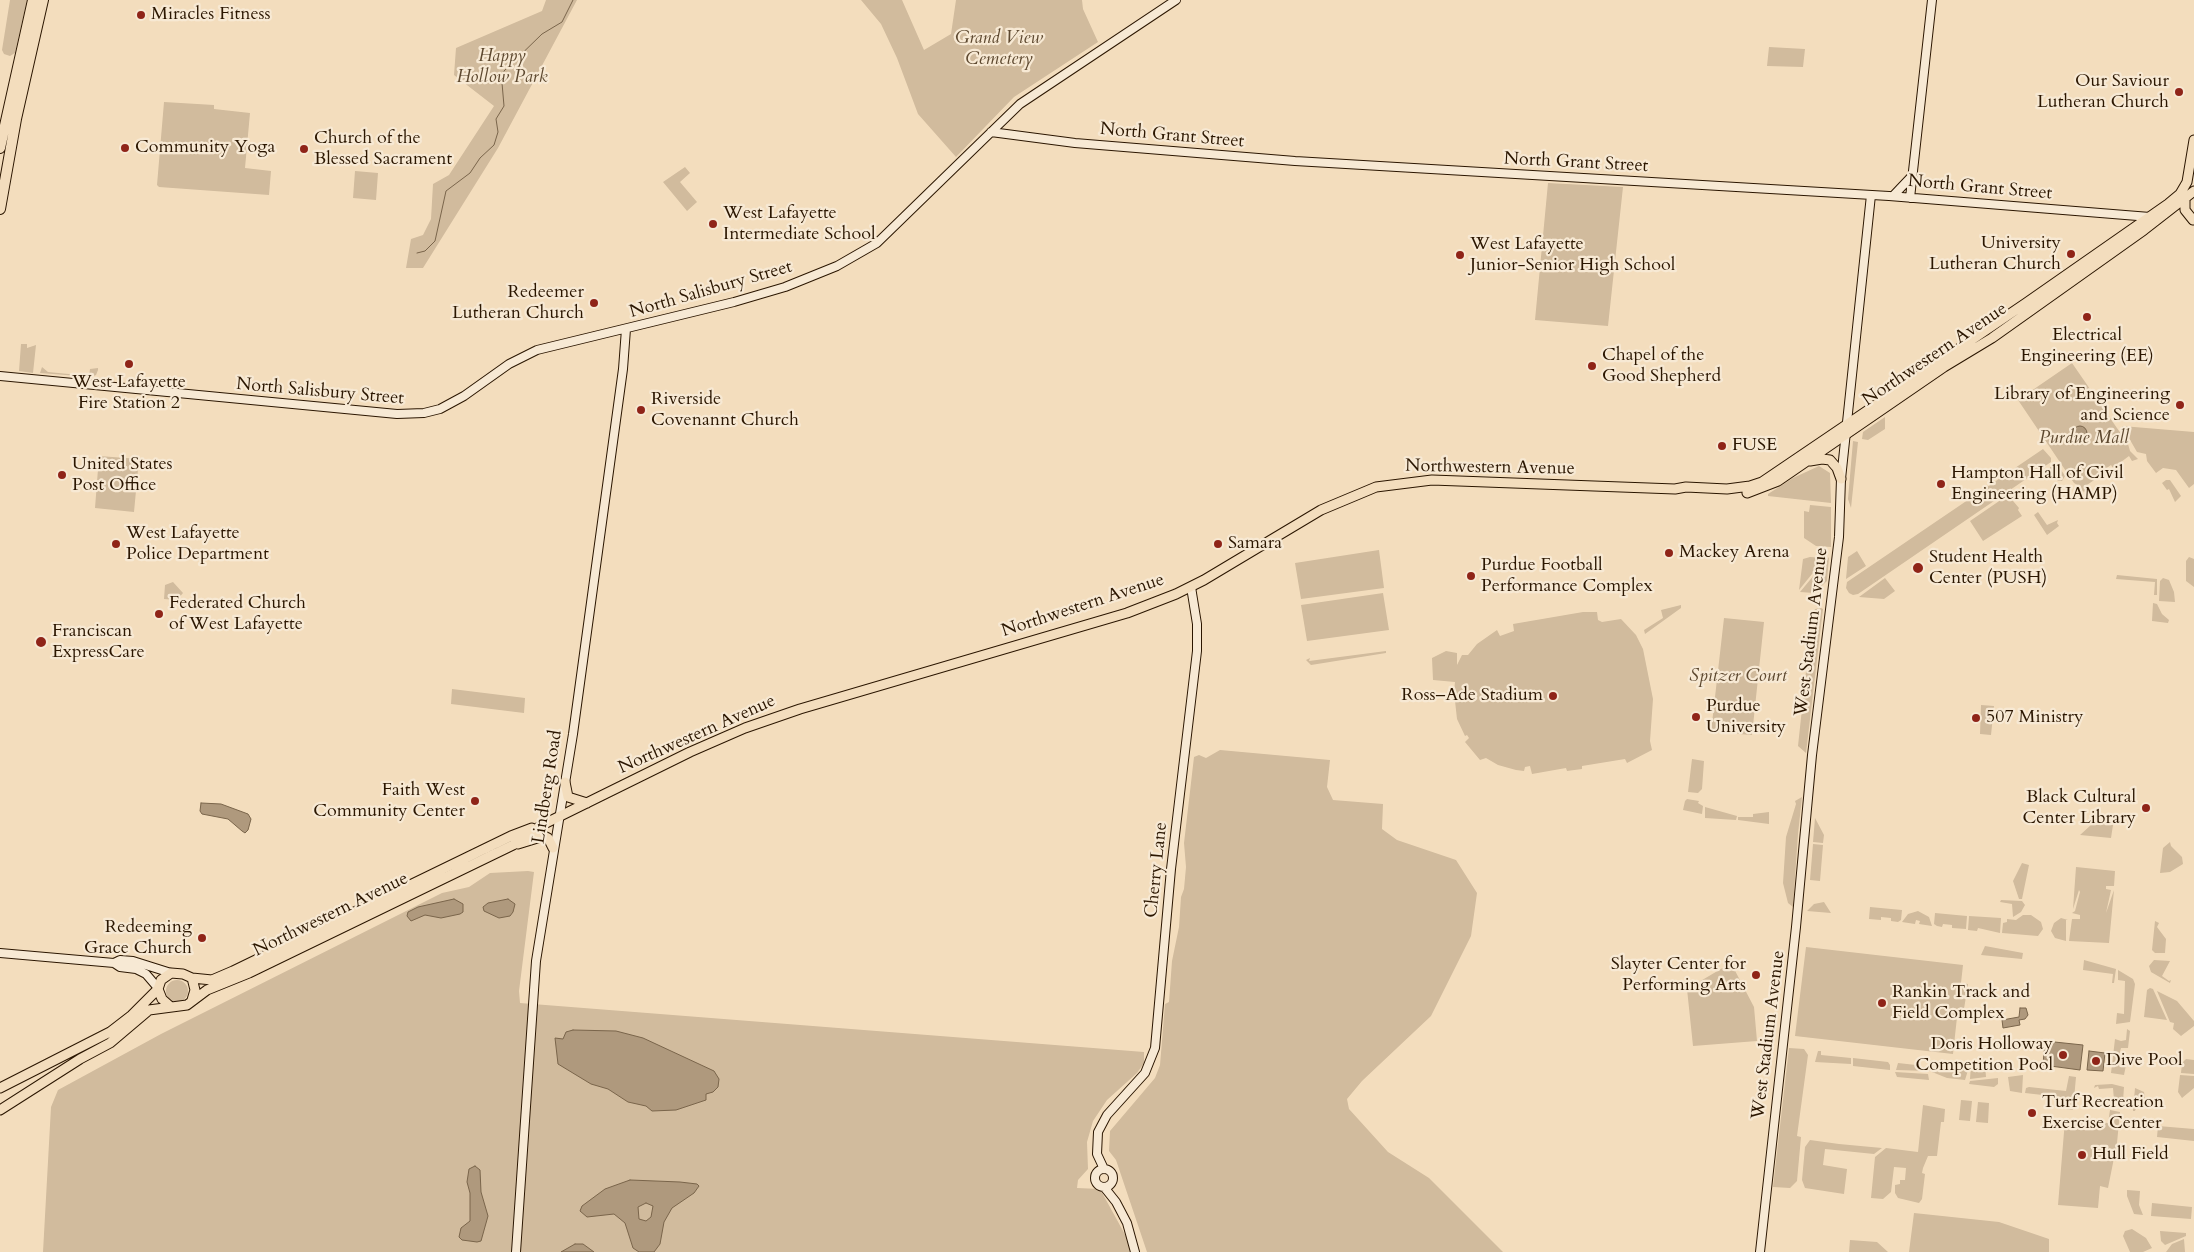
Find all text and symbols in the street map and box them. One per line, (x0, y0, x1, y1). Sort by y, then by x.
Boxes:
place label: Miracles Fitness (151, 4, 271, 26)
marker: Miracles Fitness (135, 9, 147, 21)
park label: Grand View Cemetery (955, 28, 1043, 70)
park label: Happy Hollow Park (456, 46, 548, 88)
place label: Our Saviour Lutheran Church (2037, 71, 2169, 114)
marker: Our Saviour Lutheran Church (2173, 86, 2185, 98)
street label: North Grant Street (1099, 119, 1245, 153)
place label: Church of the Blessed Sacrament (314, 128, 452, 170)
place label: Community Yoga (135, 137, 275, 159)
marker: Community Yoga (119, 142, 131, 154)
marker: Church of the Blessed Sacrament (298, 143, 310, 155)
street label: North Grant Street (1503, 148, 1649, 178)
street label: North Grant Street (1907, 171, 2053, 205)
place label: West Lafayette Intermediate School (723, 203, 875, 245)
marker: West Lafayette Intermediate School (707, 218, 719, 230)
place label: University Lutheran Church (1929, 233, 2061, 276)
place label: West Lafayette Junior-Senior High School (1470, 234, 1675, 276)
marker: University Lutheran Church (2065, 248, 2077, 260)
marker: West Lafayette Junior-Senior High School (1454, 249, 1466, 261)
street label: North Salisbury Street (627, 256, 795, 324)
place label: Redeemer Lutheran Church (452, 282, 584, 324)
marker: Redeemer Lutheran Church (588, 297, 600, 309)
street label: Northwestern Avenue (1859, 299, 2011, 411)
marker: Electrical Engineering (EE) (2081, 311, 2093, 323)
place label: Electrical Engineering (EE) (2020, 325, 2154, 368)
place label: Chapel of the Good Shepherd (1602, 345, 1721, 388)
marker: West Lafayette Fire Station 2 (123, 358, 135, 370)
marker: Chapel of the Good Shepherd (1586, 360, 1598, 372)
place label: West Lafayette Fire Station 2 (72, 372, 186, 414)
street label: North Salisbury Street (235, 374, 405, 410)
place label: Library of Engineering and Science (1994, 384, 2170, 426)
place label: Riverside Covenannt Church (651, 389, 799, 432)
marker: Library of Engineering and Science (2174, 399, 2186, 411)
marker: Riverside Covenannt Church (635, 404, 647, 416)
park label: Purdue Mall (2039, 428, 2129, 450)
place label: FUSE (1732, 435, 1777, 457)
marker: FUSE (1716, 440, 1728, 452)
place label: United States Post Office (72, 454, 173, 496)
street label: Northwestern Avenue (1405, 456, 1575, 480)
place label: Hampton Hall of Civil Engineering (HAMP) (1951, 463, 2124, 506)
marker: United States Post Office (56, 469, 68, 481)
marker: Hampton Hall of Civil Engineering (HAMP) (1935, 478, 1947, 490)
place label: West Lafayette Police Department (126, 523, 269, 566)
place label: Samara (1228, 533, 1282, 555)
marker: West Lafayette Police Department (110, 538, 122, 550)
marker: Samara (1212, 538, 1224, 550)
place label: Mackey Arena (1679, 542, 1790, 564)
street label: West Stadium Avenue (1791, 546, 1833, 718)
marker: Mackey Arena (1663, 547, 1675, 559)
place label: Student Health Center (PUSH) (1929, 547, 2047, 590)
place label: Purdue Football Performance Complex (1481, 555, 1653, 598)
marker: Student Health Center (PUSH) (1911, 561, 1925, 575)
street label: Northwestern Avenue (999, 570, 1167, 642)
marker: Purdue Football Performance Complex (1465, 570, 1477, 582)
place label: Federated Church of West Lafayette (169, 593, 306, 636)
marker: Federated Church of West Lafayette (153, 608, 165, 620)
place label: Franciscan ExpressCare (52, 621, 145, 664)
marker: Franciscan ExpressCare (34, 635, 48, 649)
park label: Spitzer Court (1689, 666, 1787, 688)
place label: Ross–Ade Stadium (1401, 685, 1543, 707)
marker: Ross–Ade Stadium (1547, 690, 1559, 702)
street label: Northwestern Avenue (615, 691, 779, 779)
place label: Purdue University (1706, 696, 1786, 739)
place label: 507 Ministry (1986, 707, 2084, 729)
marker: Purdue University (1690, 711, 1702, 723)
marker: 507 Ministry (1970, 712, 1982, 724)
street label: Lindberg Road (528, 729, 568, 845)
place label: Faith West Community Center (313, 780, 465, 822)
place label: Black Cultural Center Library (2023, 787, 2136, 830)
marker: Faith West Community Center (469, 795, 481, 807)
marker: Black Cultural Center Library (2140, 802, 2152, 814)
street label: Cherry Lane (1141, 821, 1173, 919)
street label: Northwestern Avenue (250, 868, 412, 962)
place label: Redeeming Grace Church (84, 917, 192, 960)
marker: Redeeming Grace Church (196, 932, 208, 944)
street label: West Stadium Avenue (1748, 949, 1790, 1121)
place label: Slayter Center for Performing Arts (1611, 954, 1746, 996)
marker: Slayter Center for Performing Arts (1750, 969, 1762, 981)
place label: Rankin Track and Field Complex (1892, 982, 2030, 1024)
marker: Rankin Track and Field Complex (1876, 997, 1888, 1009)
place label: Doris Holloway Competition Pool (1916, 1034, 2053, 1076)
marker: Doris Holloway Competition Pool (2057, 1049, 2069, 1061)
place label: Dive Pool (2106, 1050, 2182, 1072)
marker: Dive Pool (2090, 1055, 2102, 1067)
place label: Turf Recreation Exercise Center (2042, 1092, 2164, 1134)
marker: Turf Recreation Exercise Center (2026, 1107, 2038, 1119)
place label: Hull Field (2092, 1144, 2169, 1166)
marker: Hull Field (2076, 1149, 2088, 1161)

